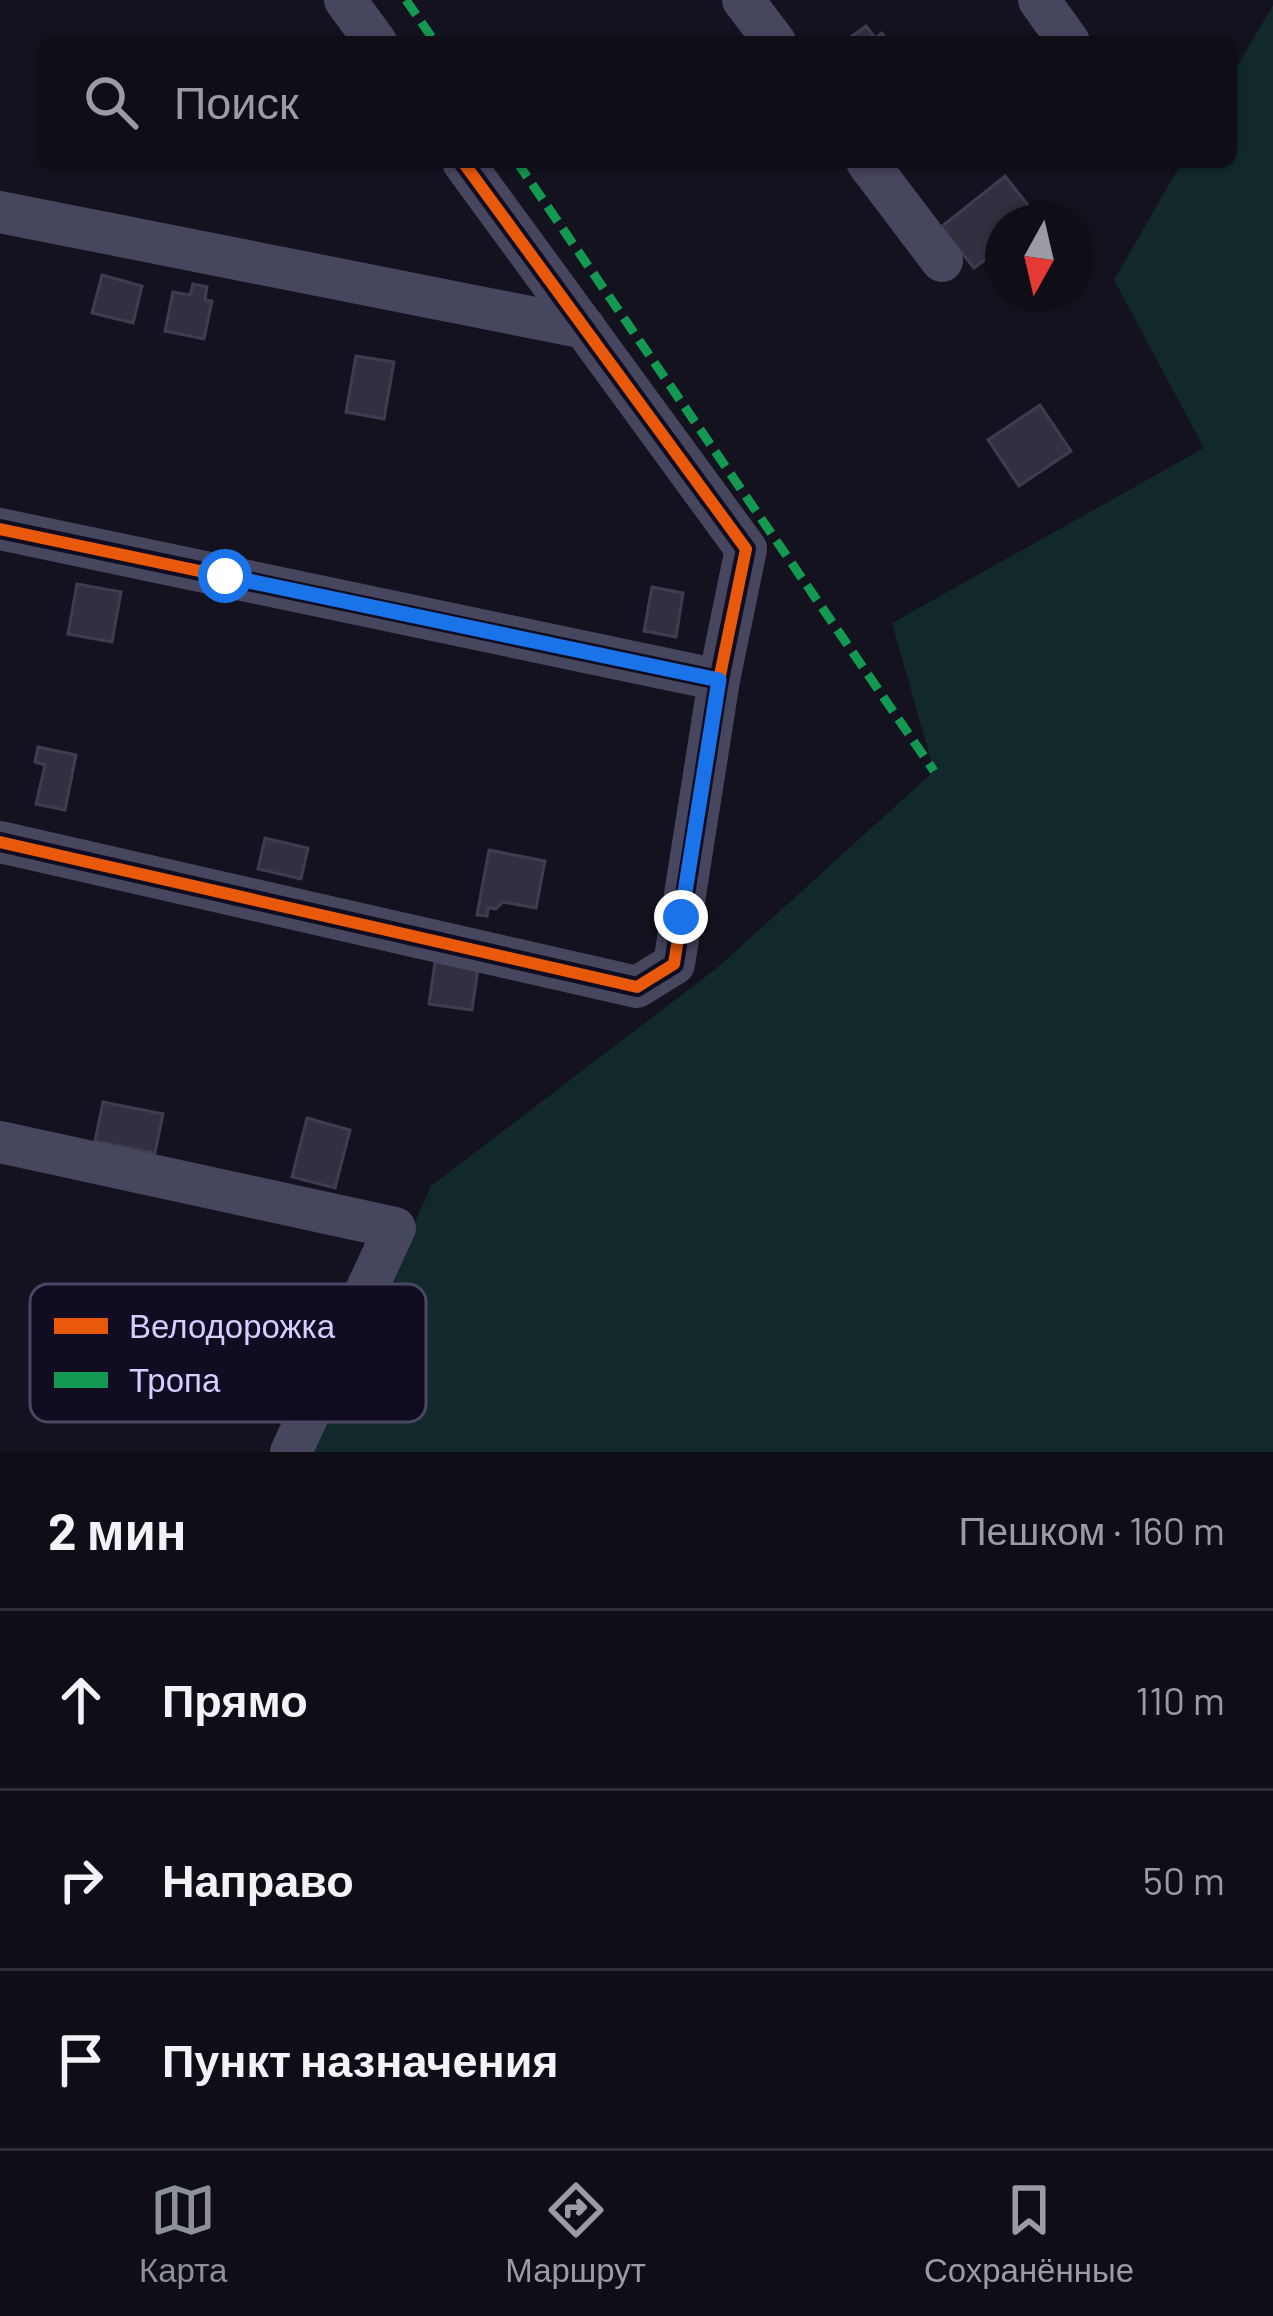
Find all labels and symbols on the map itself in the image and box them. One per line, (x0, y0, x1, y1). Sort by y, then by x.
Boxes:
north arrow (985, 204, 1093, 312)
route start (198, 549, 252, 603)
route end (654, 890, 708, 944)
legend (30, 1284, 426, 1422)
text: Велодорожка (129, 1305, 336, 1345)
text: Тропа (129, 1359, 221, 1399)

